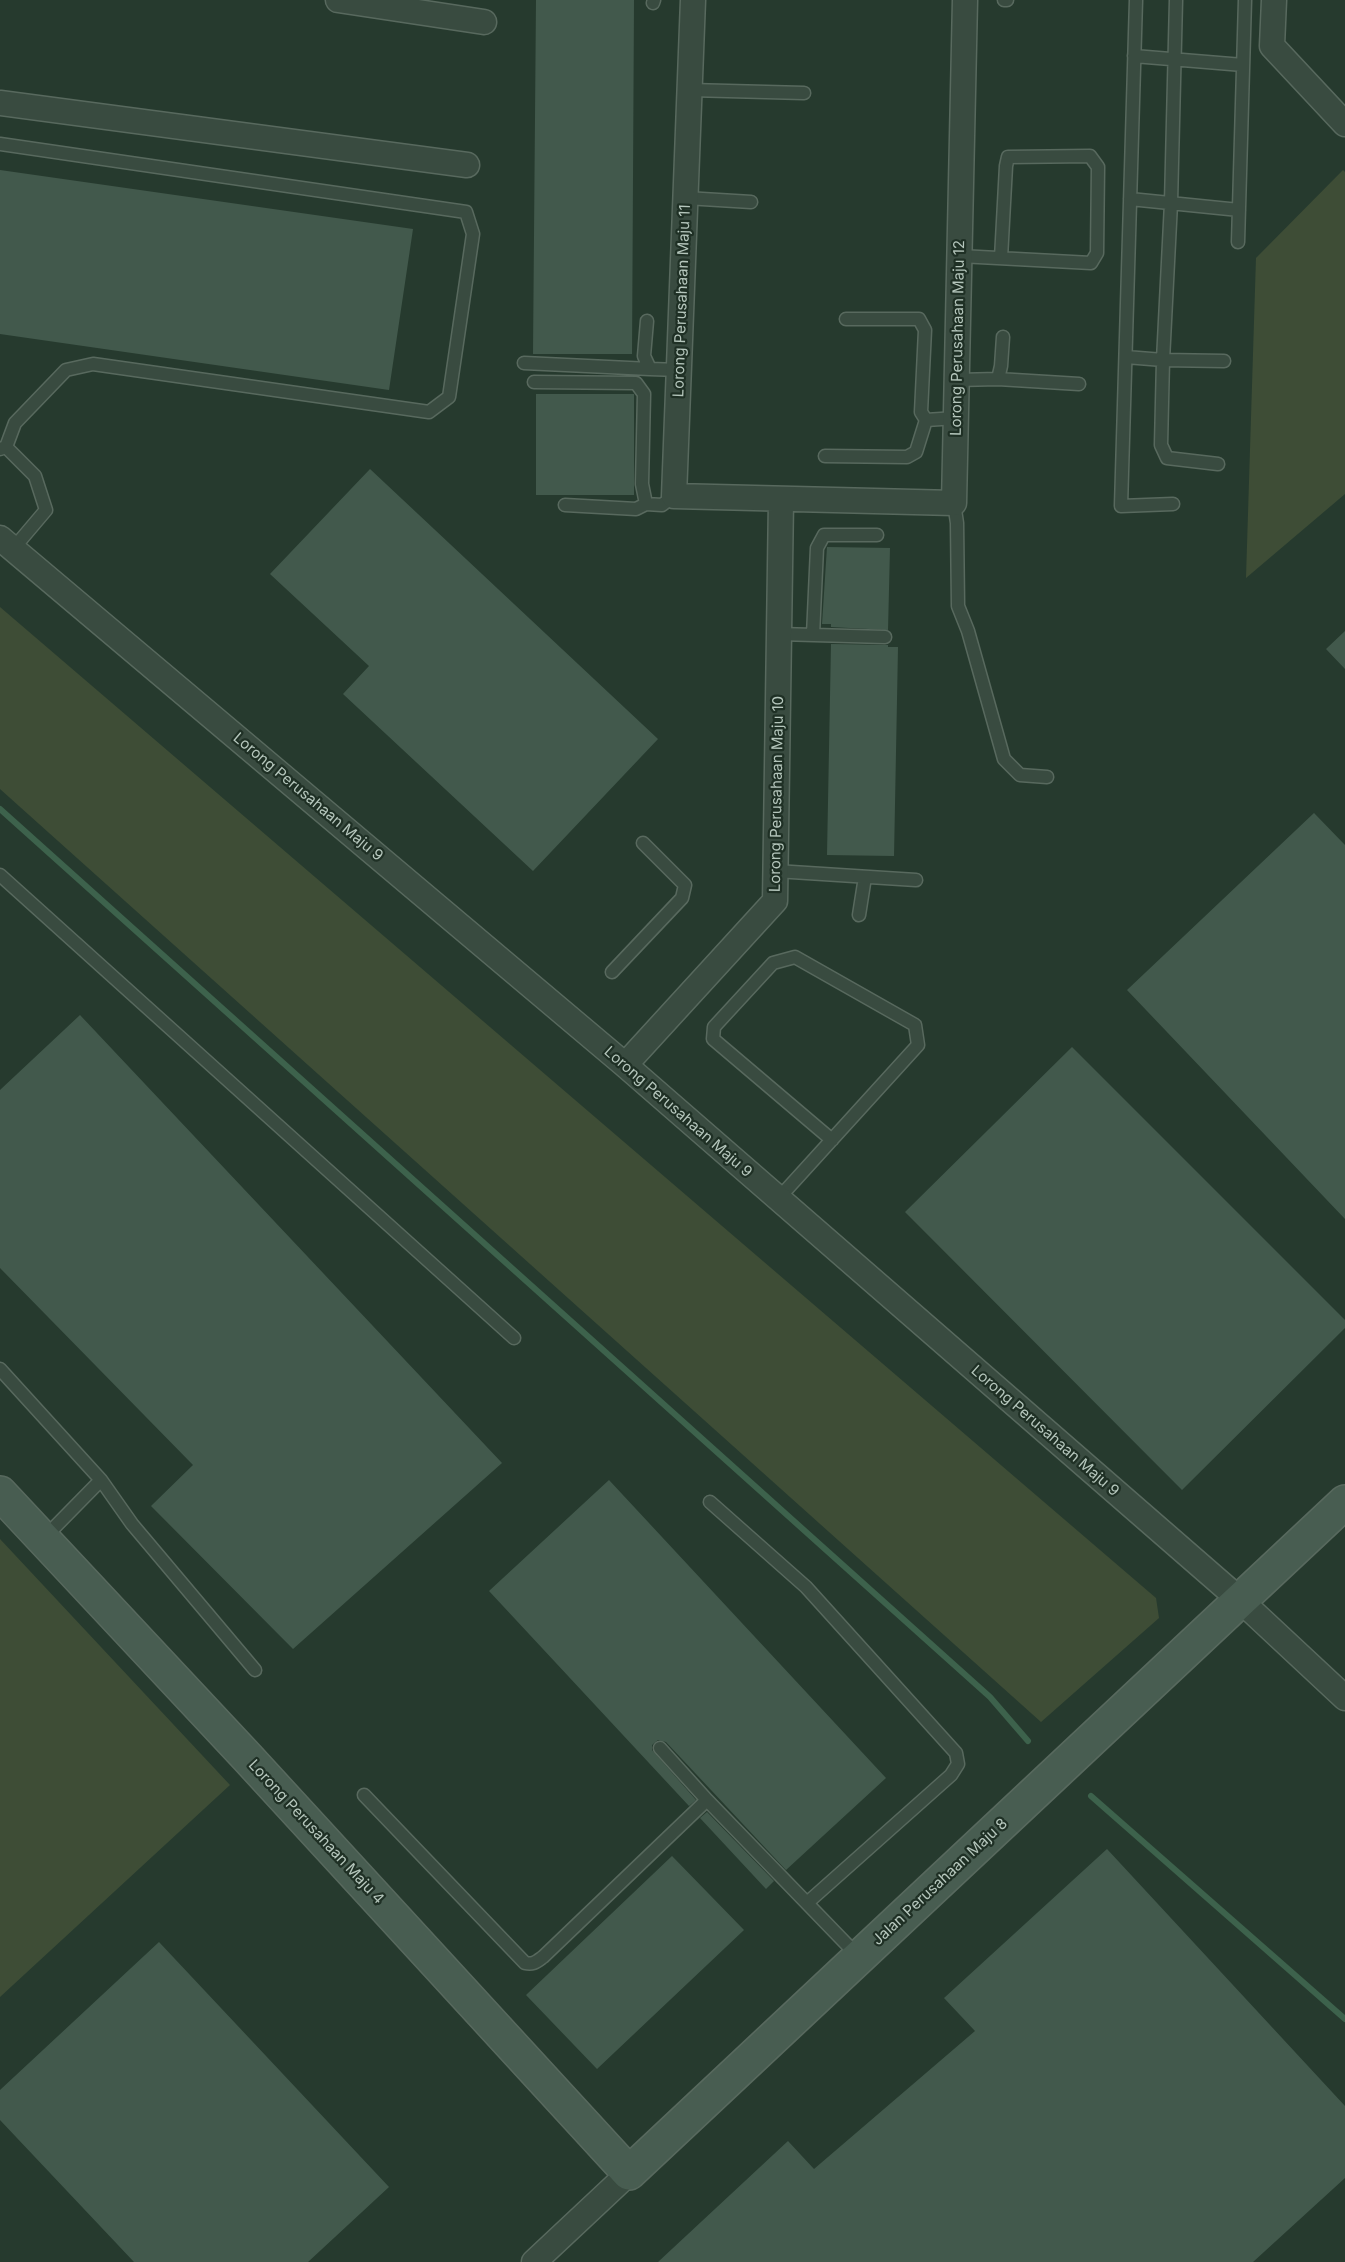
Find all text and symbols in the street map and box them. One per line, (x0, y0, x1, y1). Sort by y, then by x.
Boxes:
street label: Lorong Perusahaan Maju 11 (670, 204, 694, 398)
street label: Lorong Perusahaan Maju 12 (947, 240, 969, 436)
street label: Lorong Perusahaan Maju 10 (766, 696, 788, 892)
street label: Lorong Perusahaan Maju 9 (229, 729, 387, 865)
street label: Lorong Perusahaan Maju 9 (600, 1043, 756, 1181)
street label: Lorong Perusahaan Maju 9 (967, 1362, 1123, 1500)
street label: Lorong Perusahaan Maju 4 (244, 1756, 388, 1908)
street label: Jalan Perusahaan Maju 8 (869, 1815, 1011, 1949)

